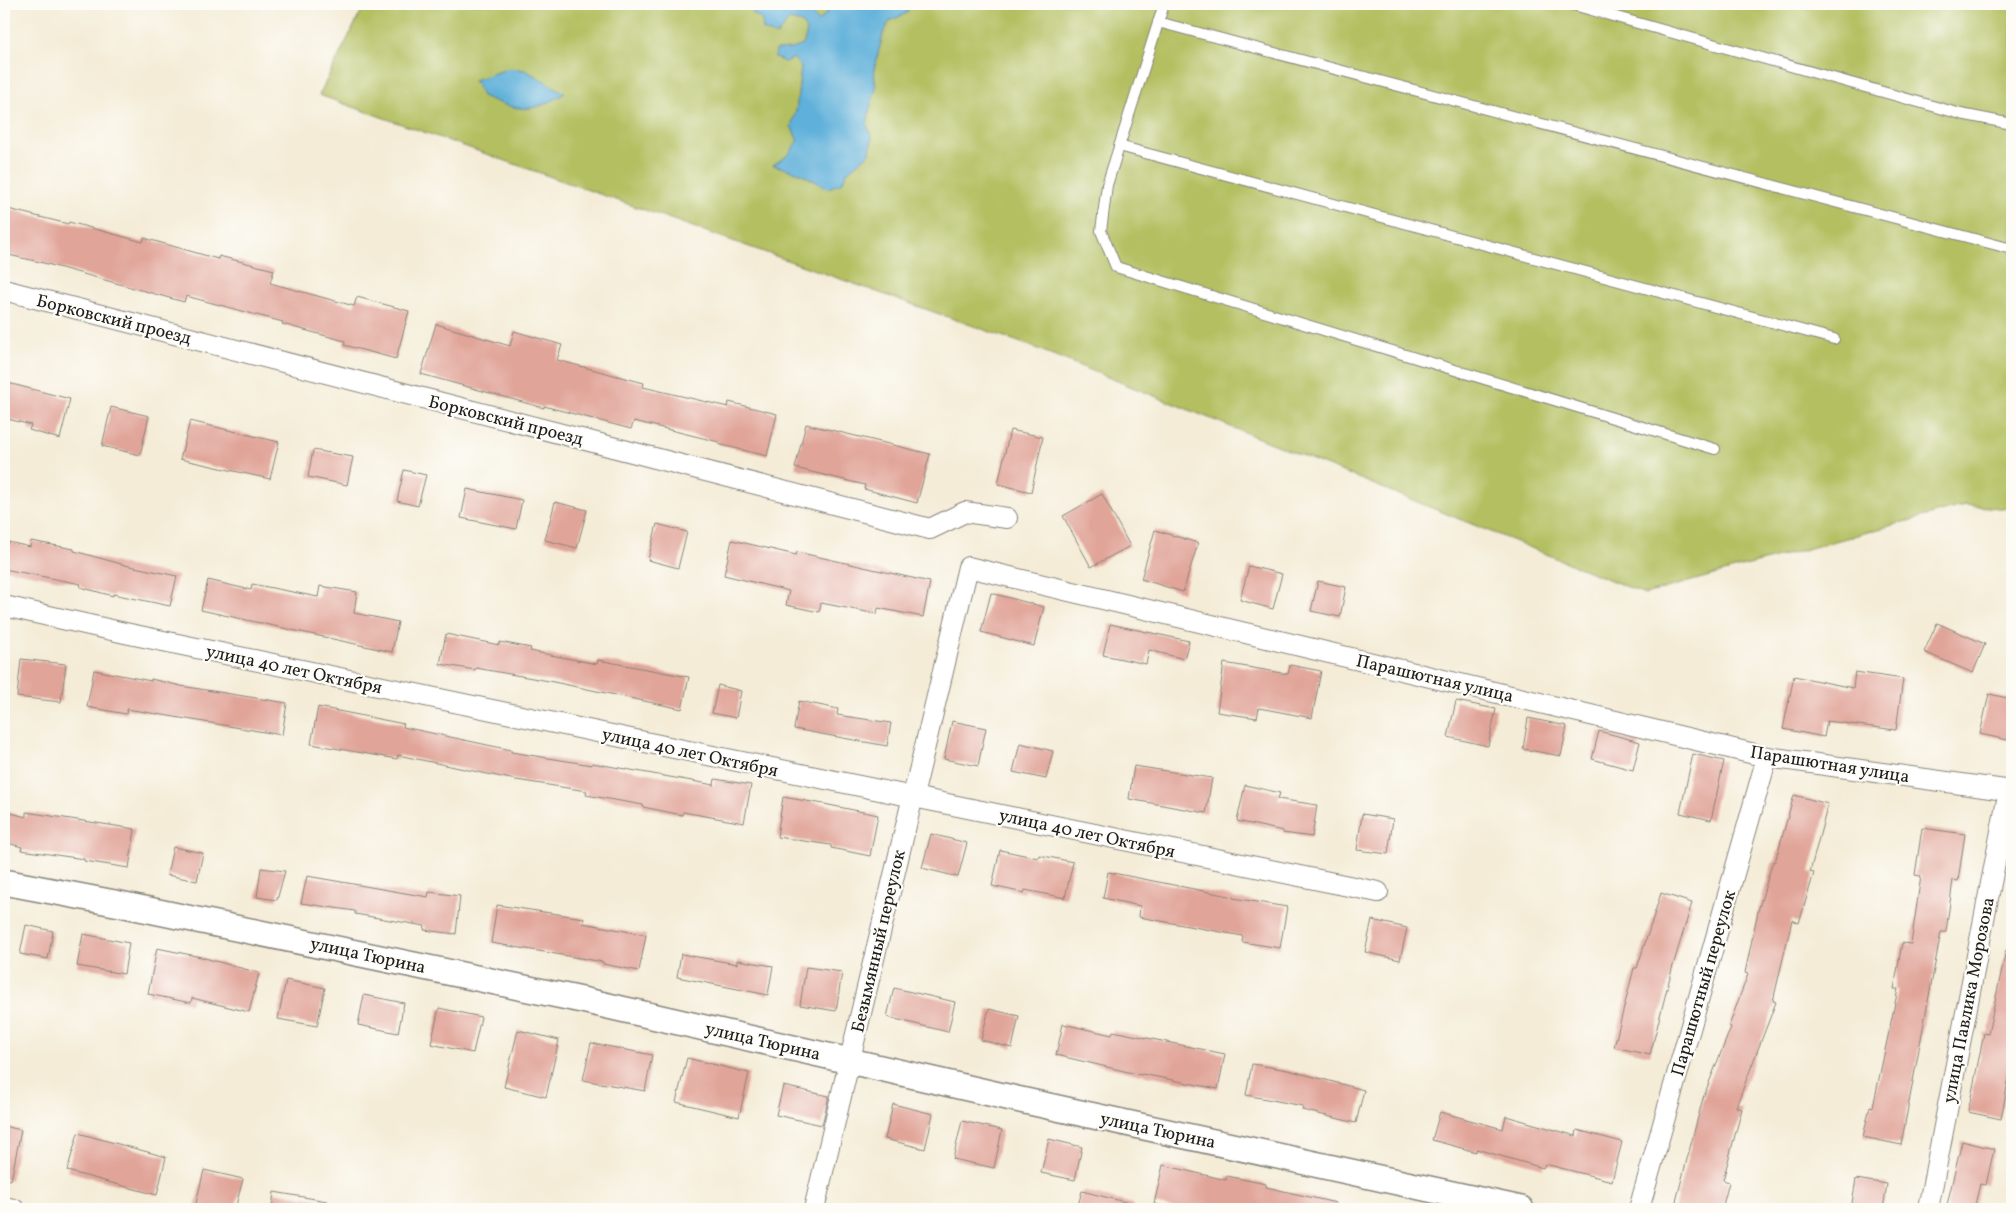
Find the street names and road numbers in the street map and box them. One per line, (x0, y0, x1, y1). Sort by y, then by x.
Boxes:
street label: Борковский проезд (33, 289, 194, 352)
street label: Борковский проезд (425, 390, 586, 453)
street label: улица 40 лет Октября (203, 640, 384, 701)
street label: Парашютная улица (1353, 649, 1516, 710)
street label: улица 40 лет Октября (599, 723, 780, 784)
street label: Парашютная улица (1748, 741, 1911, 790)
street label: улица 40 лет Октября (996, 804, 1177, 865)
street label: Безымянный переулок (846, 847, 913, 1035)
street label: Парашютный переулок (1666, 887, 1743, 1079)
street label: улица Павлика Морозова (1937, 895, 2002, 1105)
street label: улица Тюрина (307, 932, 428, 981)
street label: улица Тюрина (702, 1017, 823, 1068)
street label: улица Тюрина (1097, 1107, 1218, 1156)

